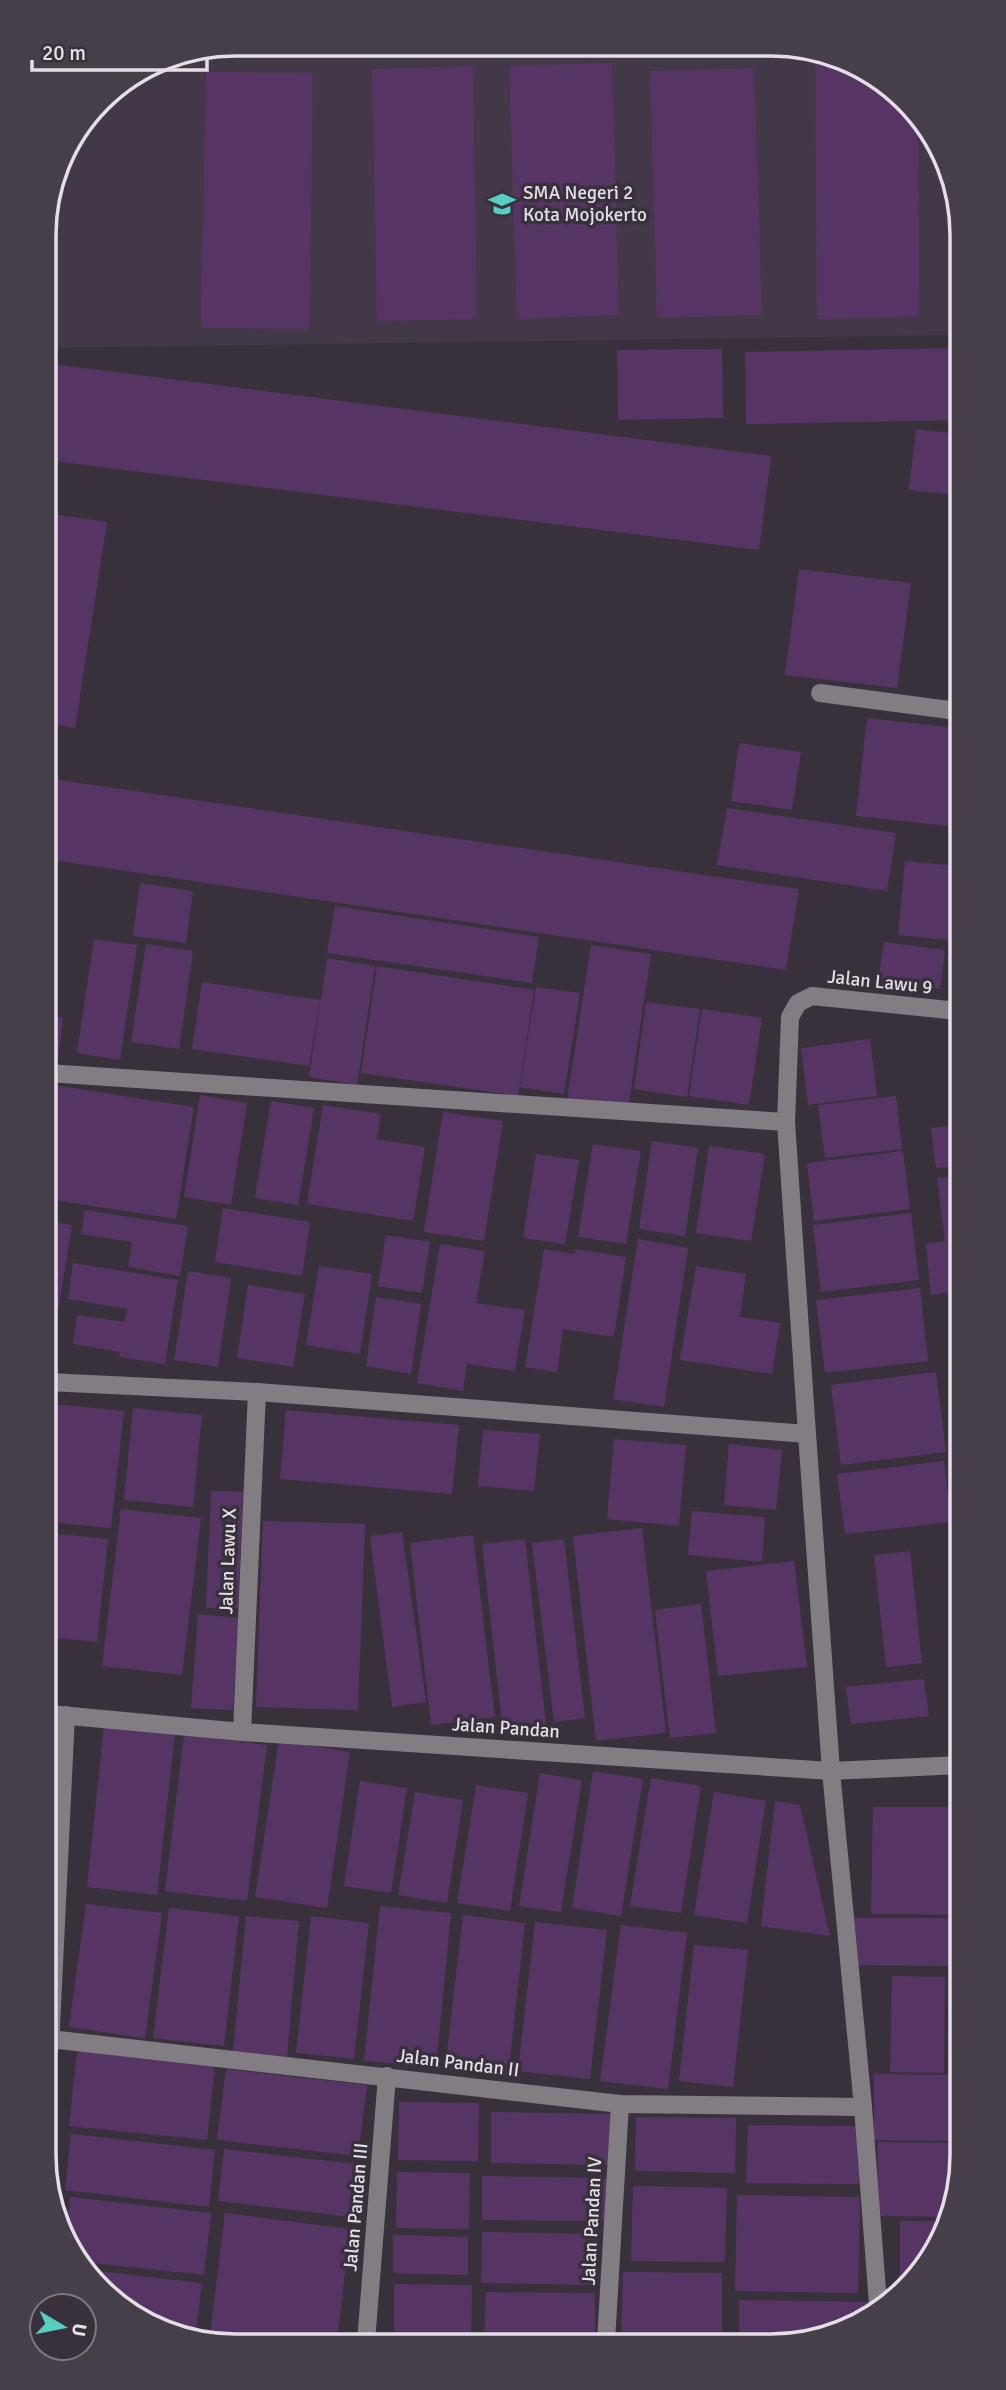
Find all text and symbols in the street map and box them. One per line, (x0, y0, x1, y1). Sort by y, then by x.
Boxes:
scale bar (32, 28, 206, 72)
text: 20 m (42, 40, 86, 66)
place label: SMA Negeri 2 Kota Mojokerto (523, 181, 647, 227)
school or university icon: SMA Negeri 2 Kota Mojokerto (487, 189, 517, 219)
street label: Jalan Lawu 9 (826, 965, 934, 999)
street label: Jalan Lawu X (214, 1508, 242, 1614)
street label: Jalan Pandan (451, 1712, 561, 1744)
street label: Jalan Pandan II (395, 2044, 521, 2082)
street label: Jalan Pandan III (338, 2142, 374, 2272)
street label: Jalan Pandan IV (577, 2156, 607, 2286)
north arrow (28, 2292, 98, 2362)
text: U (66, 2321, 92, 2338)

